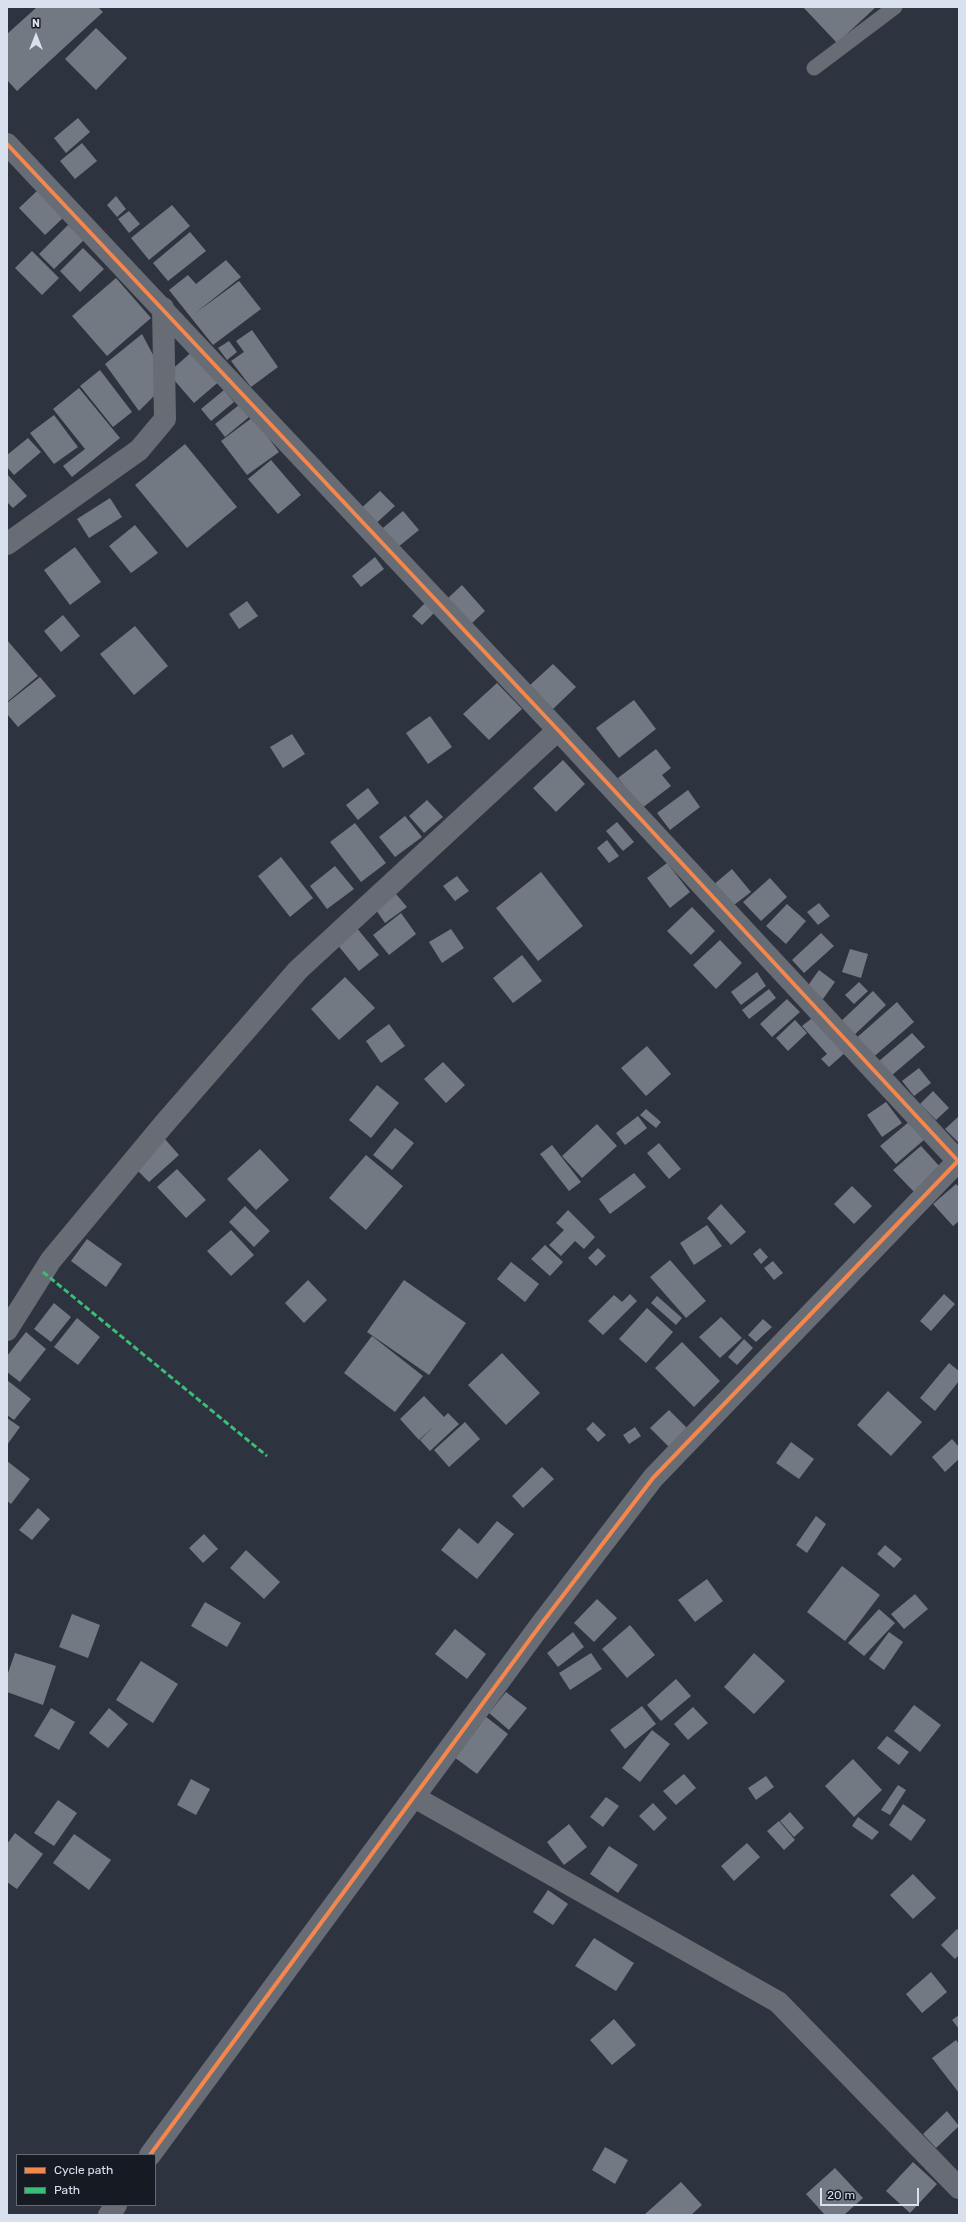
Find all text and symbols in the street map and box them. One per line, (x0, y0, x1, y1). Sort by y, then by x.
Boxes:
north arrow (16, 16, 56, 56)
text: N (32, 17, 40, 30)
legend (16, 2154, 156, 2206)
text: Cycle path (54, 2163, 113, 2177)
scale bar (822, 2180, 921, 2206)
text: Path (54, 2183, 80, 2197)
text: 20 m (827, 2188, 855, 2202)

